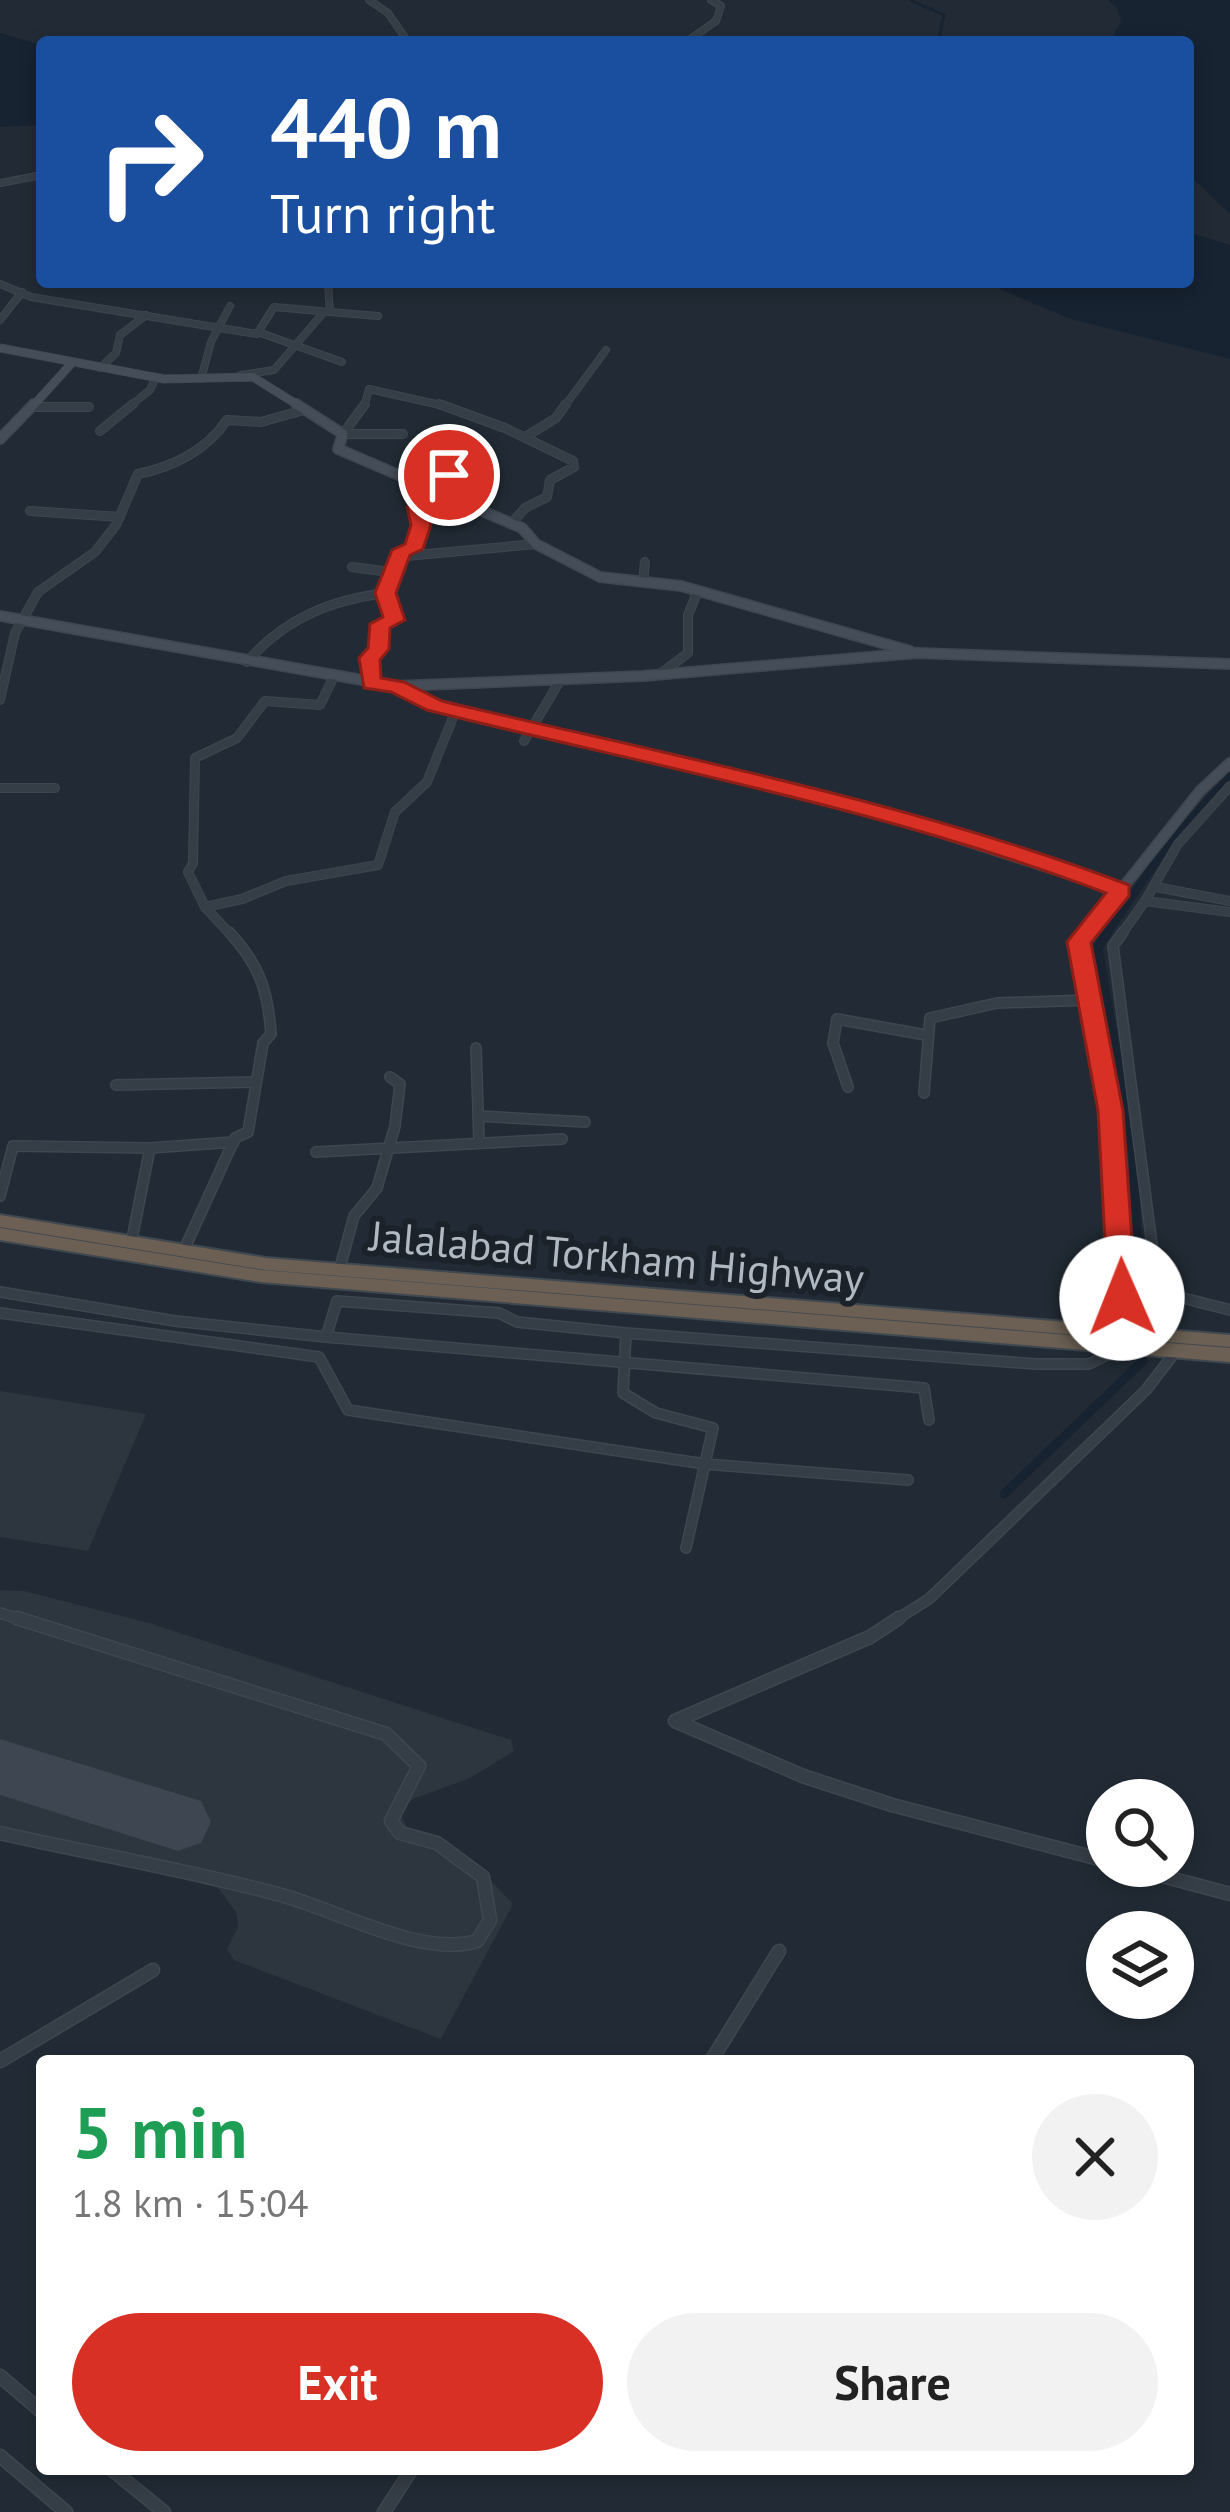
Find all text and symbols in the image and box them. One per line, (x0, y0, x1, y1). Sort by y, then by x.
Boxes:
text: 440 m (270, 72, 502, 181)
icon: right (72, 84, 228, 240)
text: Turn right (270, 178, 495, 248)
pin (398, 424, 500, 526)
icon: arrive (416, 442, 482, 508)
street label: Jalalabad Torkham Highway (366, 1207, 867, 1306)
position arrow (1059, 1235, 1185, 1361)
map controls (1086, 1779, 1194, 2019)
button: search (1086, 1779, 1194, 1887)
button: layers (1086, 1911, 1194, 2019)
text: 5 min (72, 2085, 248, 2178)
button: close (1032, 2094, 1158, 2220)
text: 1.8 km · 15:04 (72, 2177, 308, 2228)
button: Exit (72, 2313, 603, 2451)
button: Share (627, 2313, 1158, 2451)

